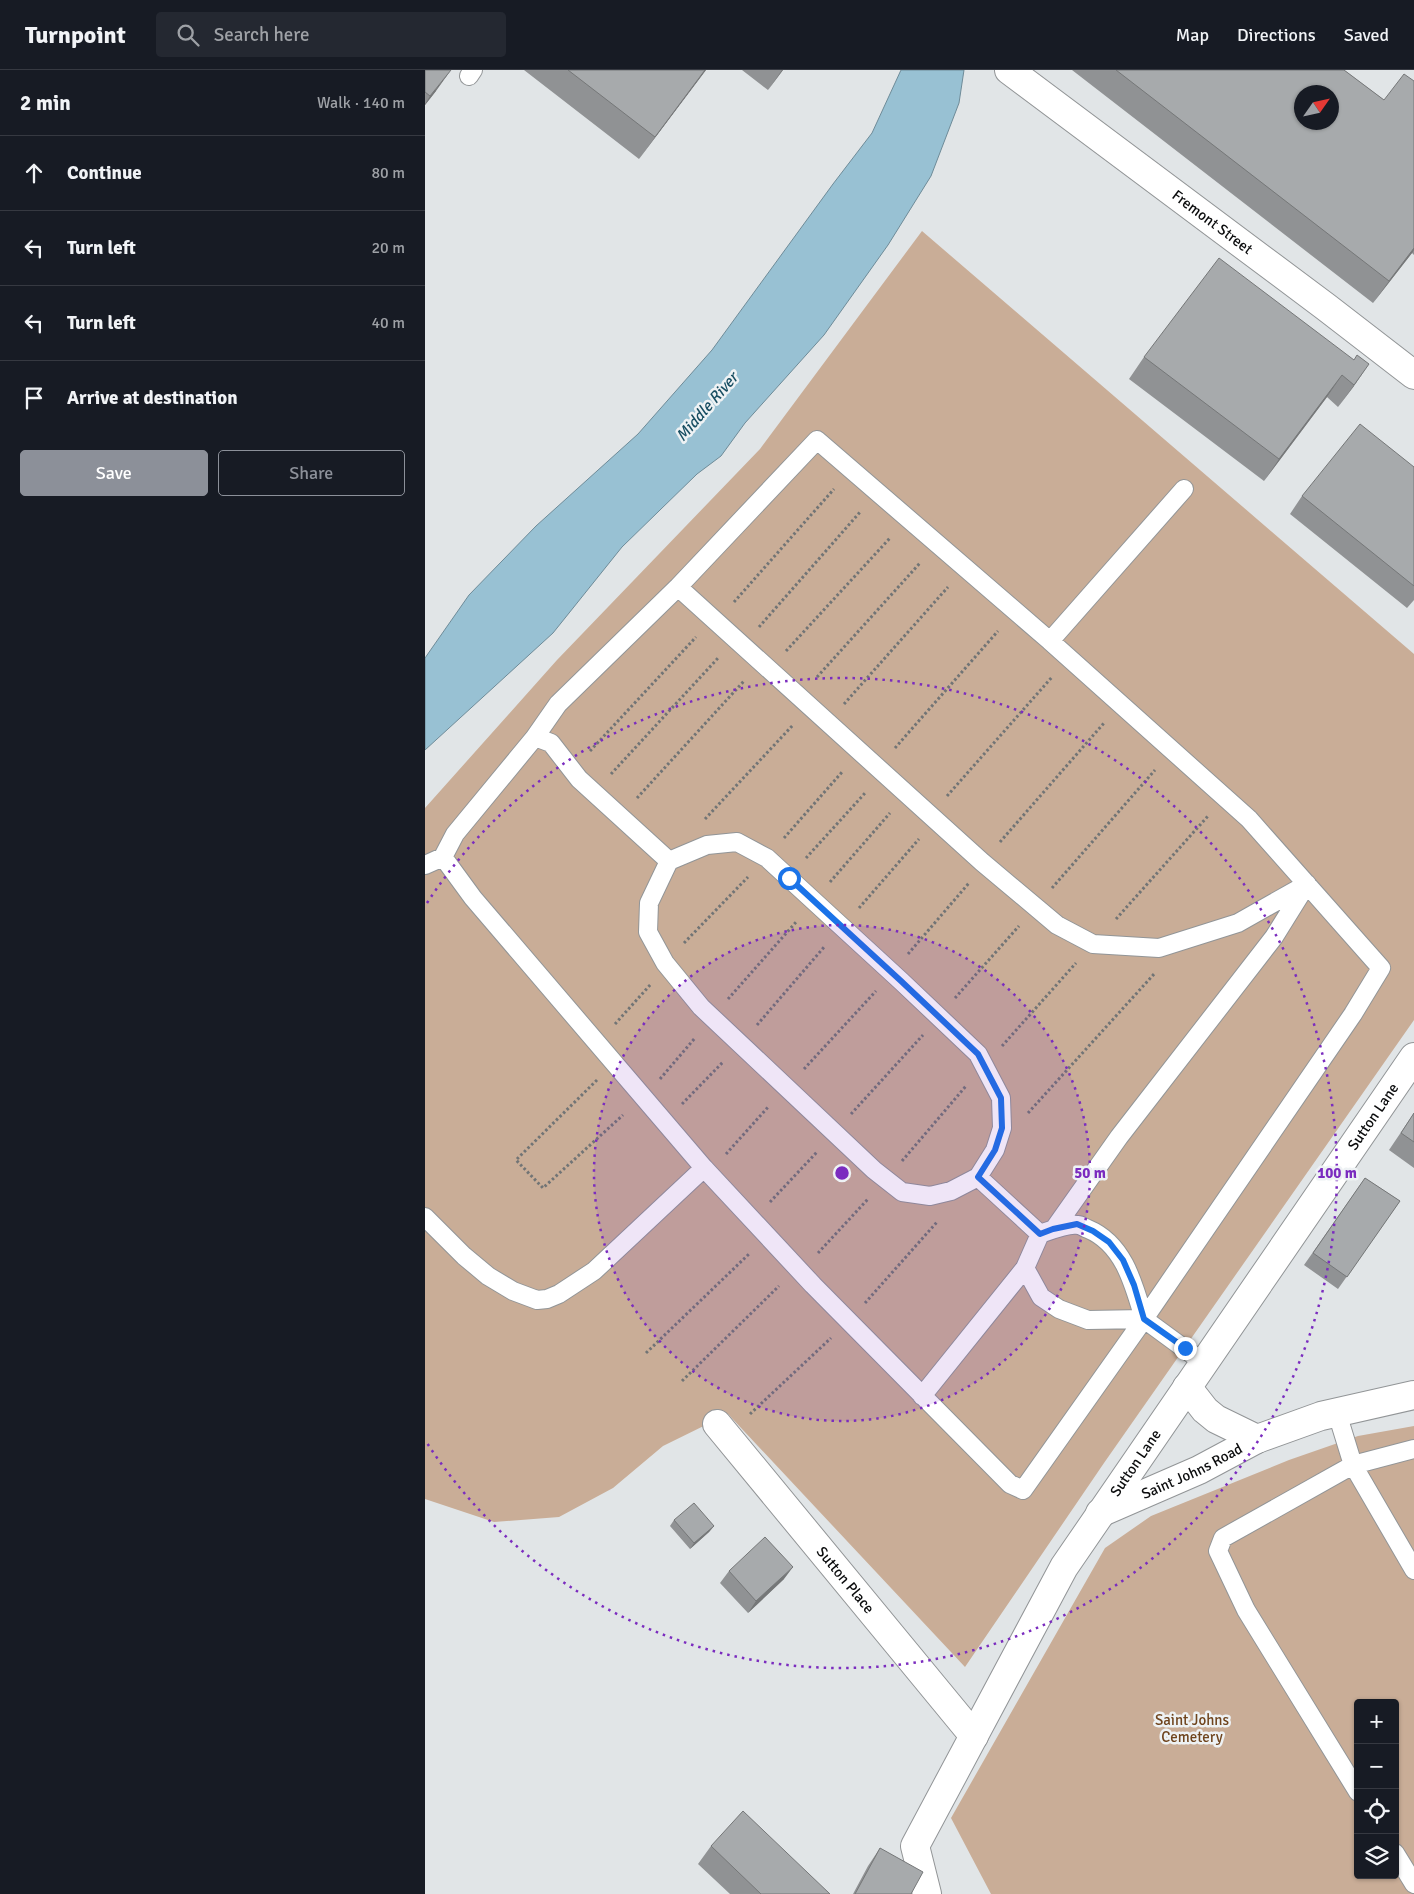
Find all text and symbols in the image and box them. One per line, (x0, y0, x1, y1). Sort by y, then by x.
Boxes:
search box (156, 12, 506, 57)
text: Turnpoint (25, 20, 126, 50)
icon: search (174, 21, 202, 49)
text: Search here (214, 23, 309, 47)
text: Map (1176, 24, 1209, 46)
text: Directions (1237, 24, 1316, 46)
text: Saved (1344, 24, 1389, 46)
north arrow (1294, 85, 1339, 130)
text: 2 min (20, 90, 71, 116)
text: Walk · 140 m (317, 93, 405, 113)
icon: ahead (20, 159, 48, 187)
text: Continue (67, 161, 142, 185)
text: 80 m (371, 163, 405, 183)
street label: Fremont Street (1169, 186, 1256, 258)
icon: left (20, 234, 48, 262)
text: Turn left (67, 236, 136, 260)
text: 20 m (371, 238, 405, 258)
icon: left (20, 309, 48, 337)
text: Turn left (67, 311, 136, 335)
text: 40 m (371, 313, 405, 333)
water label: Middle River (672, 367, 744, 446)
icon: arrive (20, 384, 48, 412)
text: Arrive at destination (67, 386, 238, 410)
button: Save (20, 450, 208, 496)
button: Share (218, 450, 405, 496)
route start (778, 867, 801, 890)
street label: Sutton Lane (1344, 1080, 1402, 1154)
centre of rings (833, 1164, 851, 1182)
text: 50 m (1074, 1164, 1106, 1182)
text: 100 m (1317, 1164, 1357, 1182)
route end (1174, 1337, 1197, 1360)
street label: Sutton Lane (1106, 1426, 1165, 1500)
street label: Saint Johns Road (1139, 1439, 1246, 1503)
street label: Sutton Place (813, 1543, 878, 1617)
map controls (1354, 1699, 1399, 1879)
button: + (1354, 1699, 1399, 1744)
park label: Saint Johns Cemetery (1155, 1711, 1230, 1746)
button: − (1354, 1744, 1399, 1789)
button: locate (1354, 1789, 1399, 1834)
button: layers (1354, 1834, 1399, 1879)

